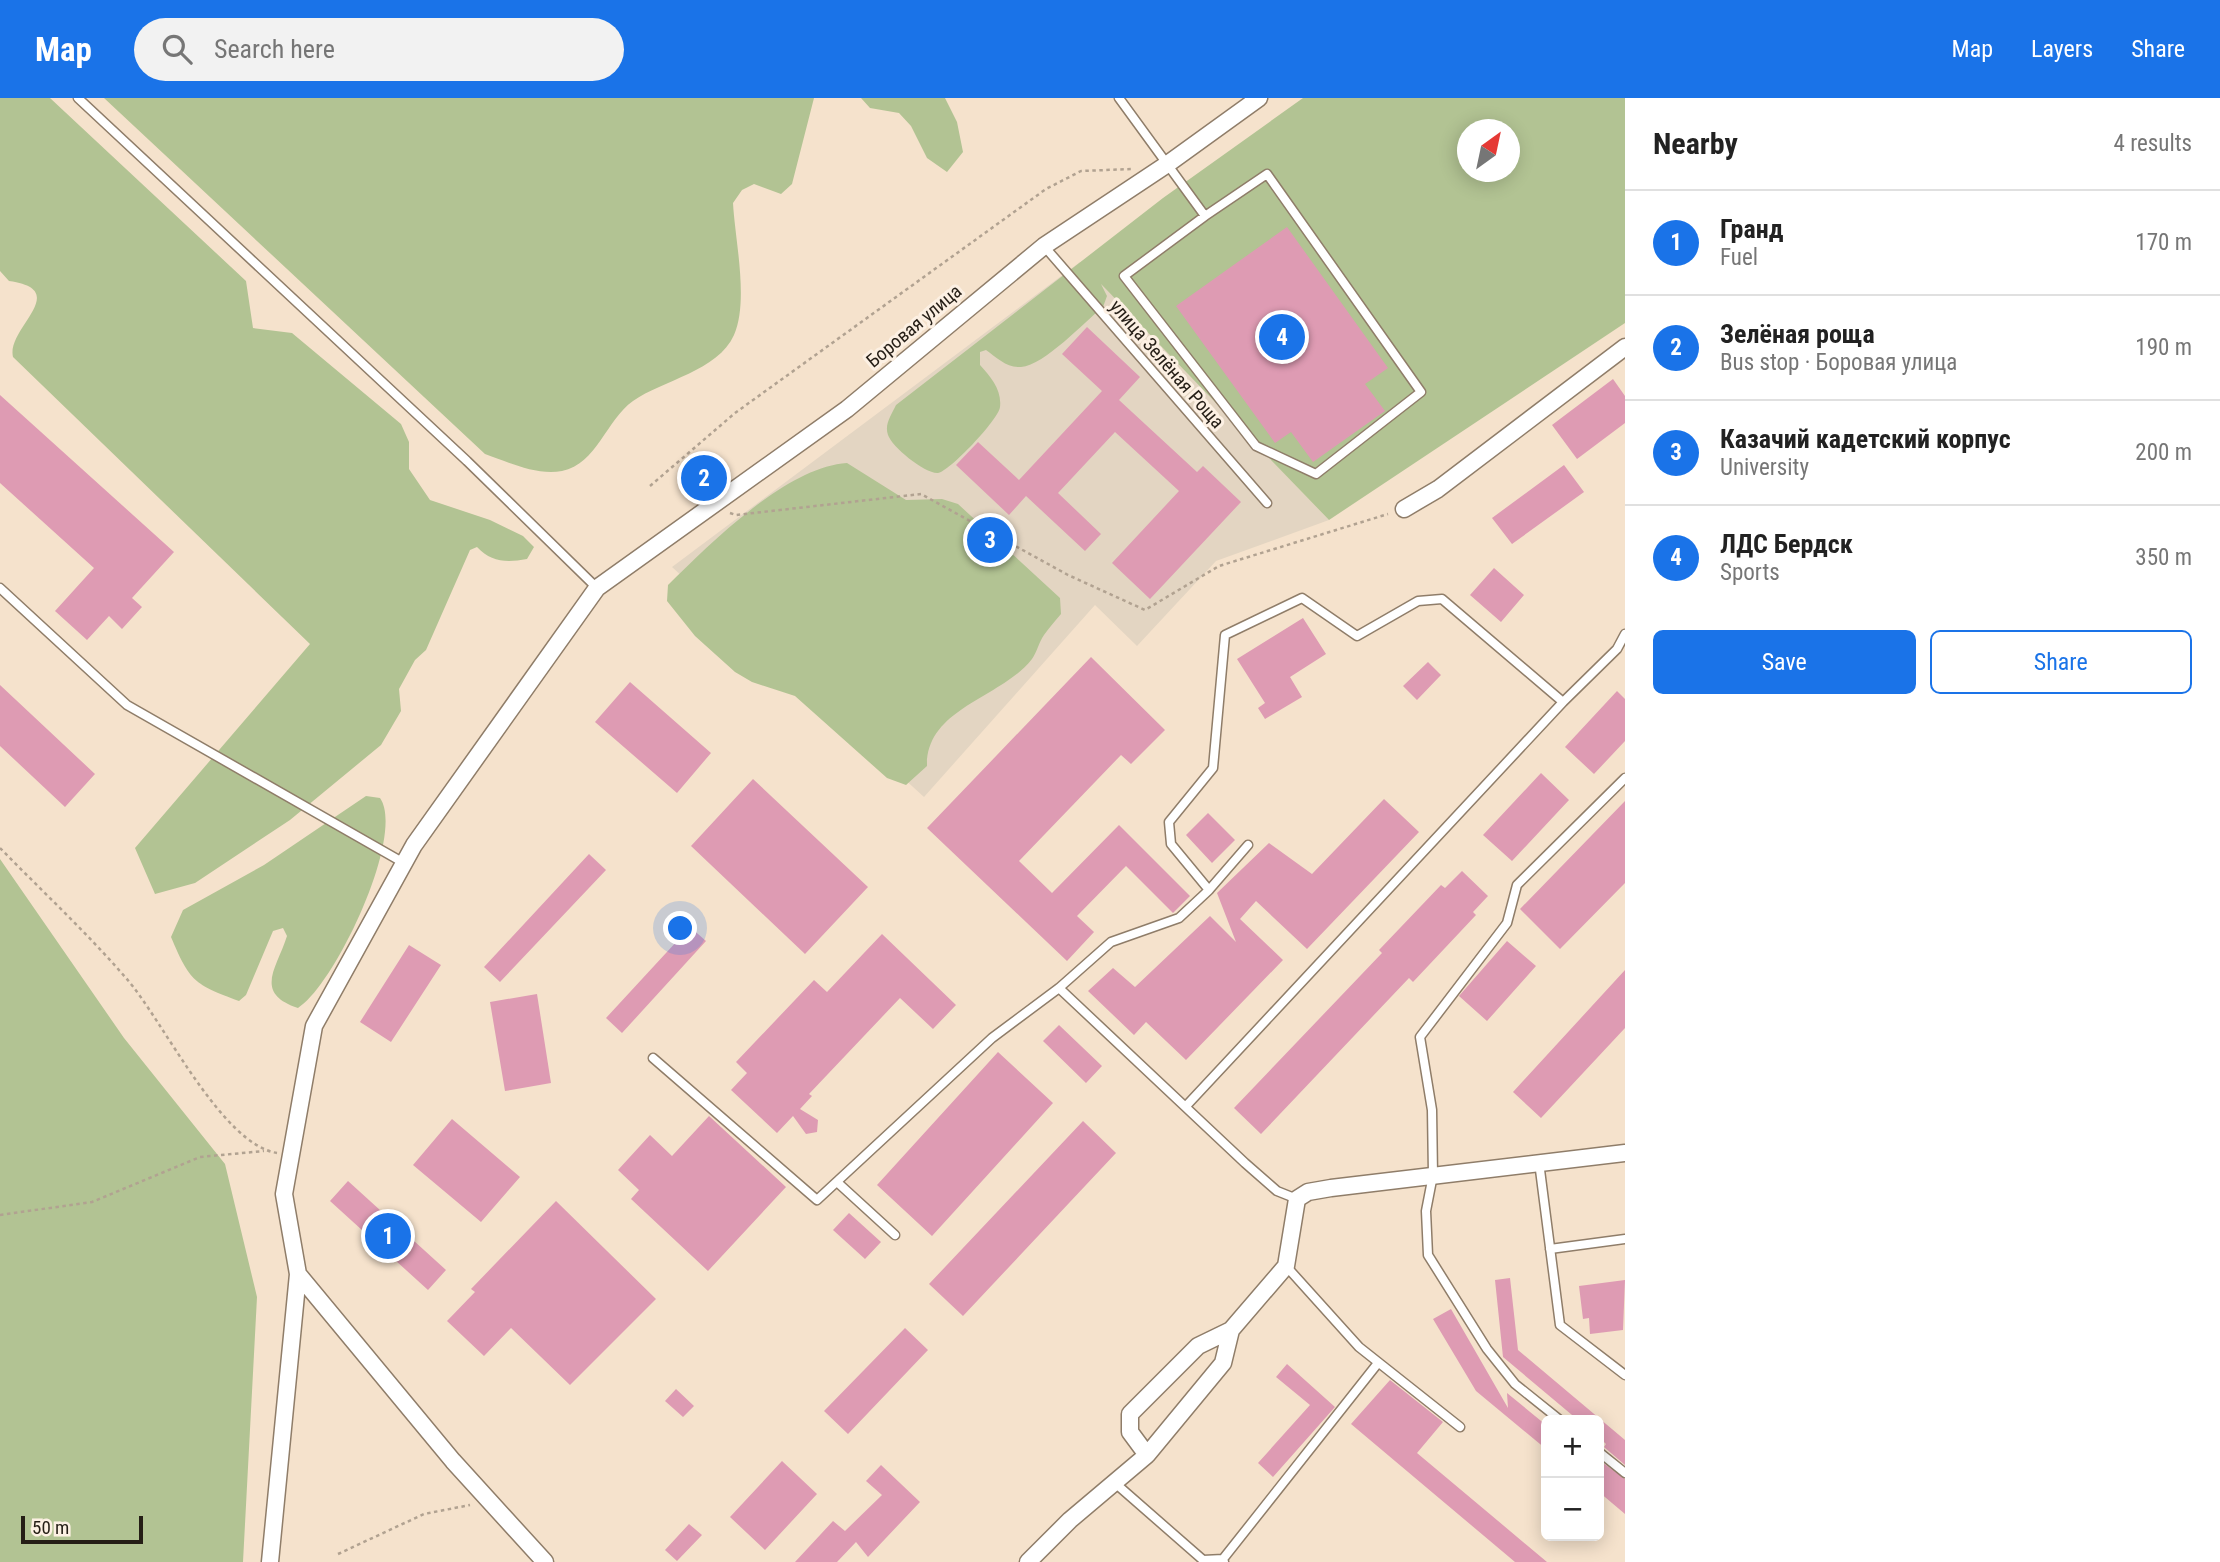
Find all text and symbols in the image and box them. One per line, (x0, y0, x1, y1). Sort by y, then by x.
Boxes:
search box (134, 18, 624, 81)
text: Map (35, 30, 92, 69)
icon: search (158, 30, 196, 68)
text: Search here (214, 34, 335, 64)
text: Map (1952, 35, 1993, 63)
text: Layers (2031, 35, 2093, 63)
text: Share (2131, 35, 2185, 63)
north arrow (1457, 119, 1520, 182)
text: Nearby (1653, 126, 1738, 161)
text: 4 results (2114, 130, 2192, 157)
text: Гранд (1720, 214, 1783, 244)
text: 1 (1670, 229, 1682, 256)
text: 170 m (2135, 229, 2192, 256)
text: Fuel (1720, 244, 1758, 271)
street label: Боровая улица (862, 280, 966, 372)
street label: улица Зелёная Роща (1105, 295, 1229, 433)
pin: 4 (1259, 311, 1305, 363)
text: Зелёная роща (1720, 319, 1875, 349)
text: 2 (1670, 334, 1682, 361)
text: 190 m (2135, 334, 2192, 361)
text: Bus stop · Боровая улица (1720, 349, 1957, 376)
text: Казачий кадетский корпус (1720, 424, 2011, 454)
text: 3 (1670, 439, 1682, 466)
text: 200 m (2135, 439, 2192, 466)
pin: 2 (681, 452, 727, 504)
text: University (1720, 454, 1809, 481)
pin: 3 (967, 514, 1013, 566)
text: ЛДС Бердск (1720, 529, 1853, 559)
text: 4 (1670, 544, 1682, 571)
text: 350 m (2135, 544, 2192, 571)
text: Sports (1720, 559, 1780, 586)
button: Save (1653, 630, 1916, 694)
button: Share (1930, 630, 2192, 694)
your location (663, 911, 697, 945)
pin: 1 (365, 1210, 411, 1262)
map controls (1541, 1415, 1604, 1541)
button: + (1541, 1415, 1604, 1478)
button: − (1541, 1478, 1604, 1541)
scale bar (21, 1513, 144, 1545)
text: 50 m (32, 1516, 69, 1539)

